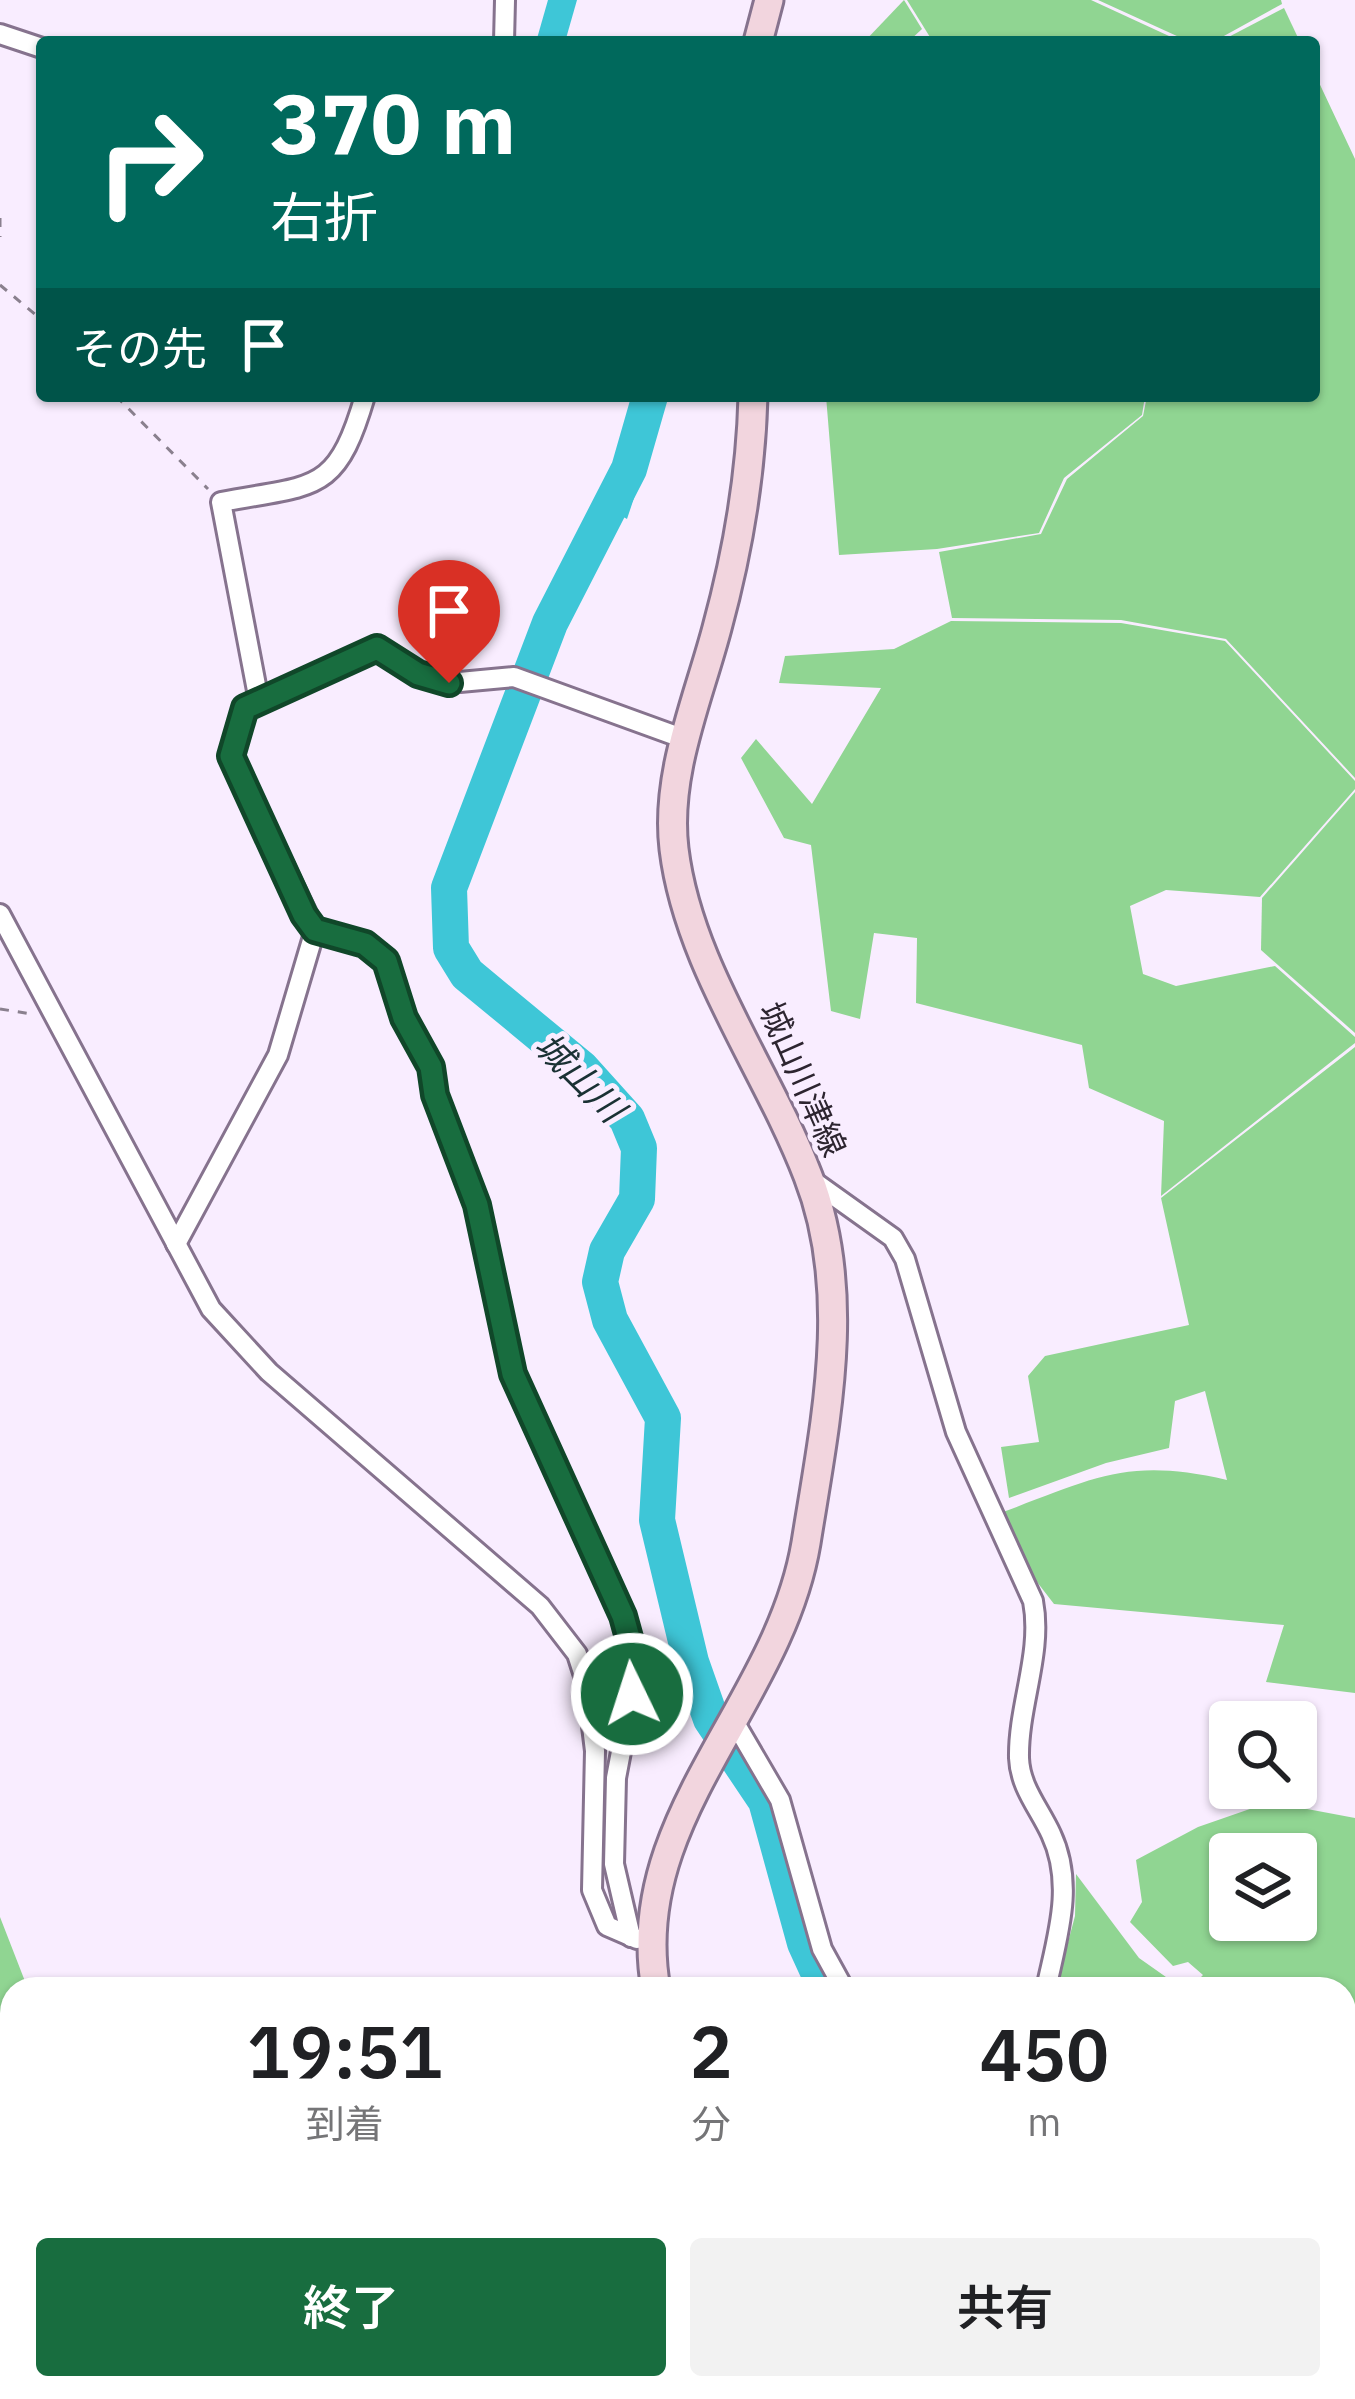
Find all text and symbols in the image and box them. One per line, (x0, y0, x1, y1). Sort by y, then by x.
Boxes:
text: 370 m (270, 68, 516, 177)
icon: right (72, 84, 228, 240)
text: 右折 (270, 182, 378, 252)
icon: arrive (231, 312, 297, 378)
text: その先 (72, 319, 207, 377)
pin (398, 560, 500, 683)
icon: arrive (416, 578, 482, 644)
street label: 城山川津線 (750, 995, 857, 1163)
water label: 城山川 (526, 1022, 638, 1134)
position arrow (569, 1631, 695, 1757)
map controls (1209, 1701, 1317, 1941)
button: search (1209, 1701, 1317, 1809)
button: layers (1209, 1833, 1317, 1941)
text: 19:51 (247, 2004, 443, 2098)
text: 2 (689, 2004, 733, 2098)
text: 450 (980, 2007, 1109, 2101)
text: m (1027, 2096, 1061, 2147)
text: 到着 (306, 2098, 384, 2149)
text: 分 (692, 2098, 731, 2149)
button: 終了 (36, 2238, 666, 2376)
button: 共有 (690, 2238, 1320, 2376)

